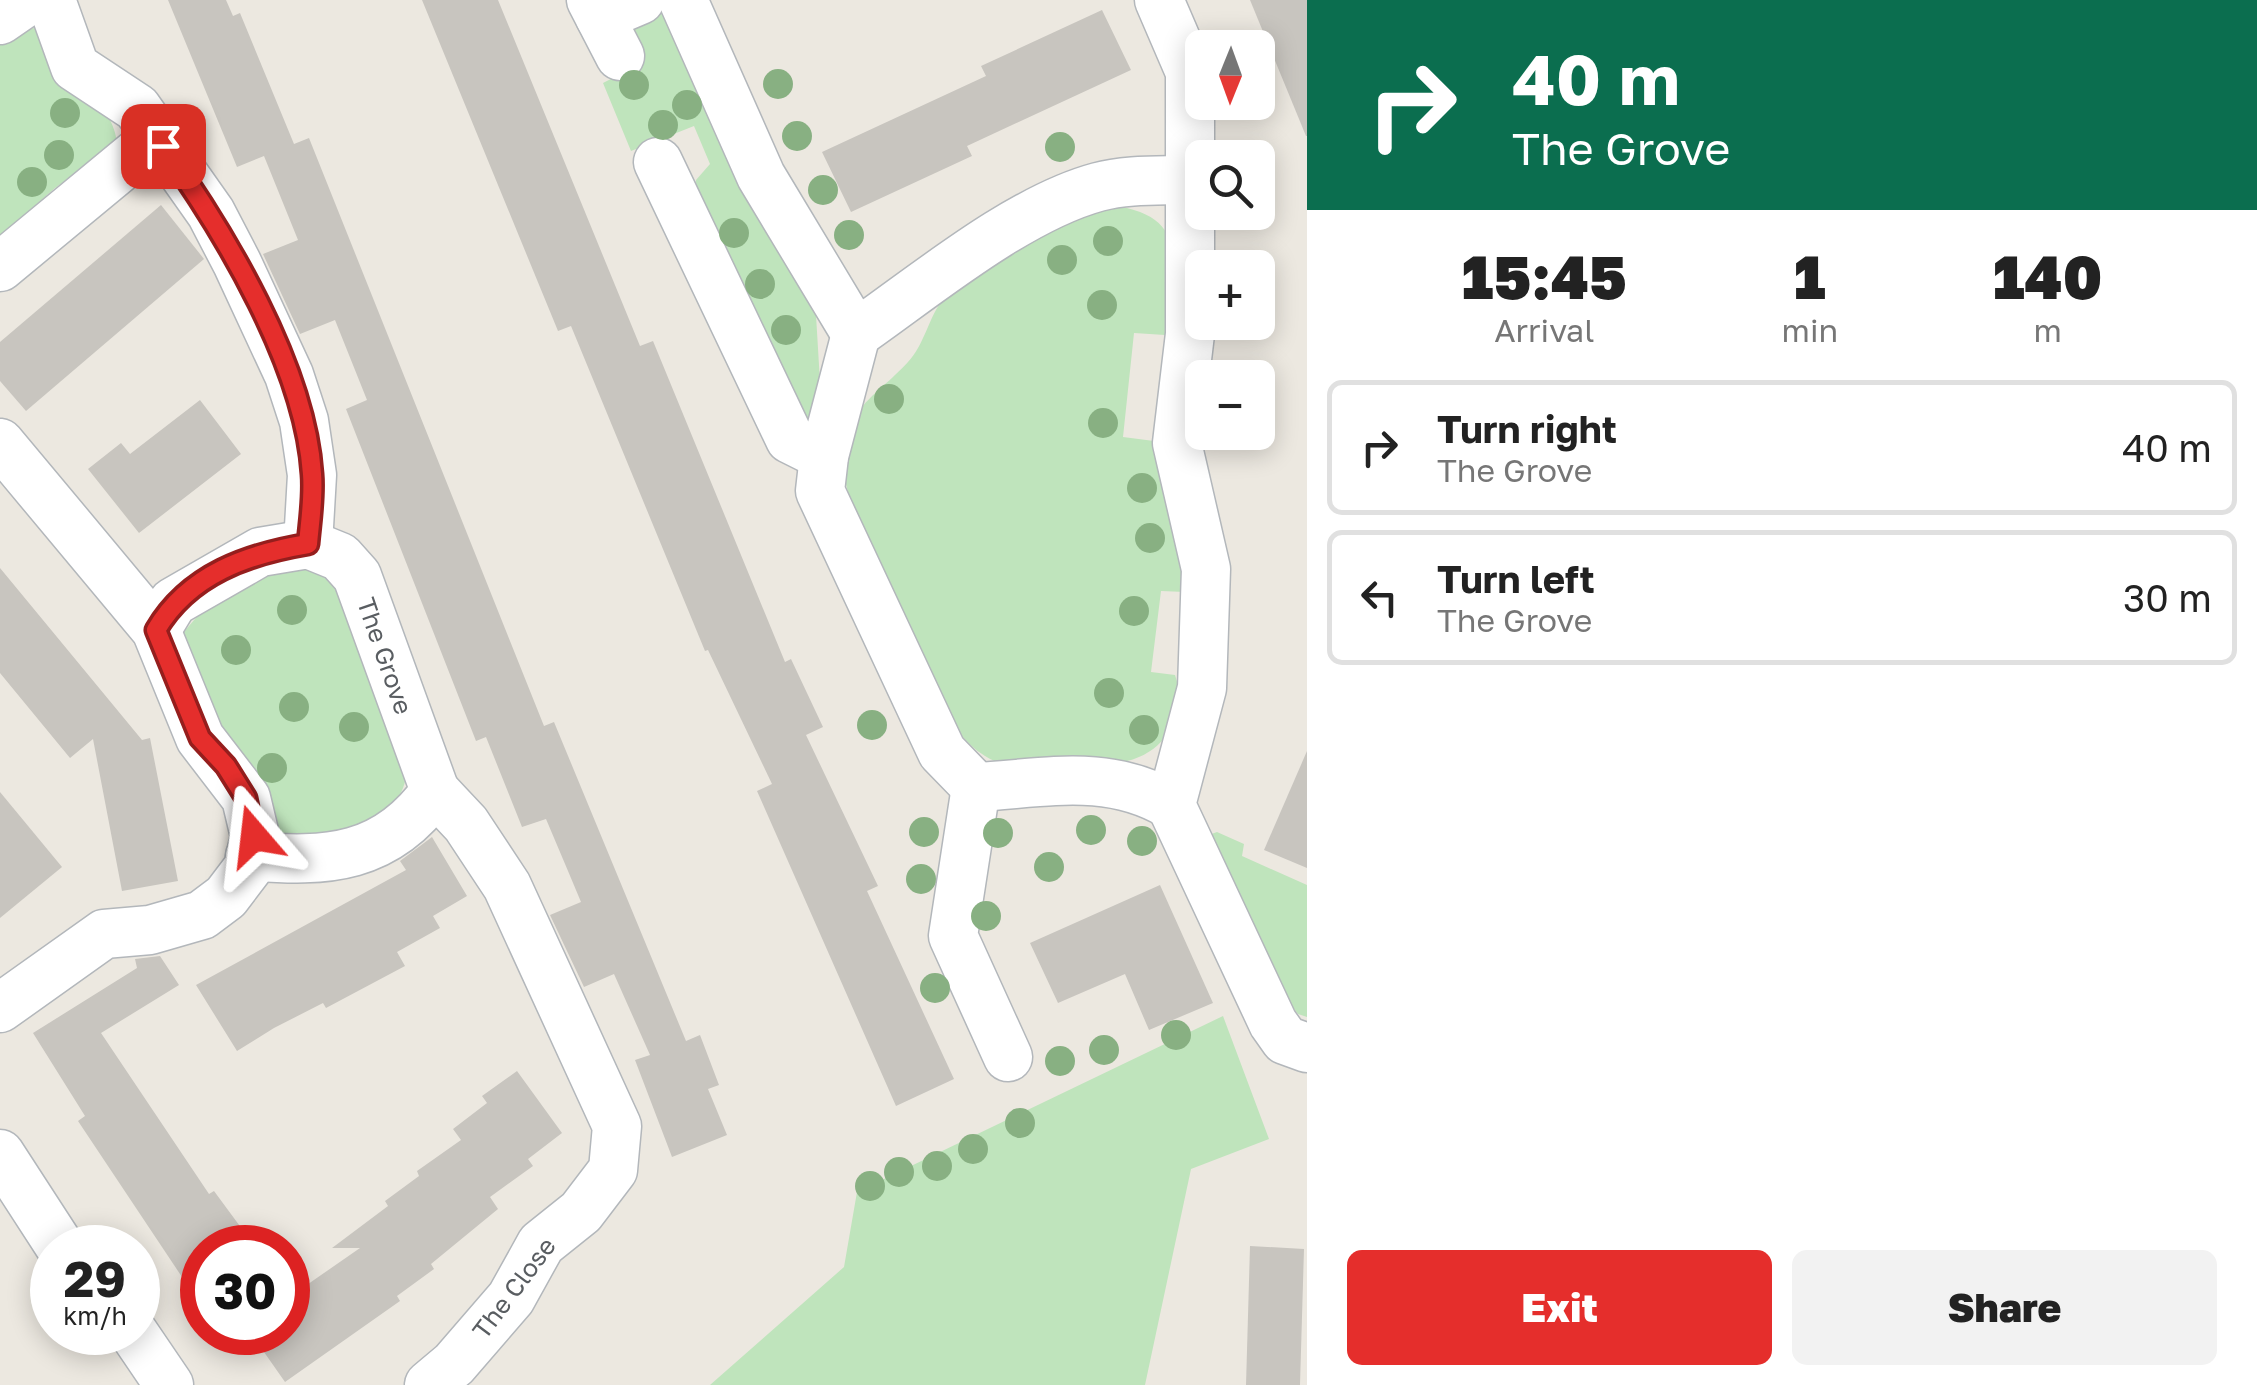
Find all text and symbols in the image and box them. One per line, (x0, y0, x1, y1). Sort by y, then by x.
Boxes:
north arrow (1185, 30, 1275, 120)
map controls (1185, 30, 1275, 450)
text: 40 m (1512, 36, 1680, 120)
icon: right (1347, 40, 1477, 170)
pin (121, 104, 206, 189)
icon: arrive (136, 119, 191, 174)
text: The Grove (1512, 121, 1730, 175)
button: search (1185, 140, 1275, 230)
text: 15:45 (1462, 240, 1627, 312)
text: 1 (1794, 240, 1826, 312)
text: 140 (1993, 240, 2102, 312)
button: + (1185, 250, 1275, 340)
text: Arrival (1494, 311, 1594, 349)
text: min (1782, 311, 1838, 349)
text: m (2033, 311, 2062, 349)
button: − (1185, 360, 1275, 450)
text: Turn right (1437, 406, 1617, 451)
icon: right (1352, 420, 1407, 475)
text: 40 m (2122, 425, 2212, 470)
text: The Grove (1437, 451, 1592, 489)
text: Turn left (1437, 556, 1595, 601)
icon: left (1352, 570, 1407, 625)
text: 30 m (2123, 575, 2212, 620)
street label: The Grove (351, 593, 420, 718)
text: The Grove (1437, 601, 1592, 639)
position arrow (202, 784, 306, 888)
speed limit sign: 30 (180, 1225, 310, 1355)
street label: The Close (465, 1231, 562, 1345)
text: 29 (64, 1248, 126, 1308)
button: Exit (1347, 1250, 1772, 1365)
button: Share (1792, 1250, 2217, 1365)
text: km/h (63, 1300, 127, 1331)

